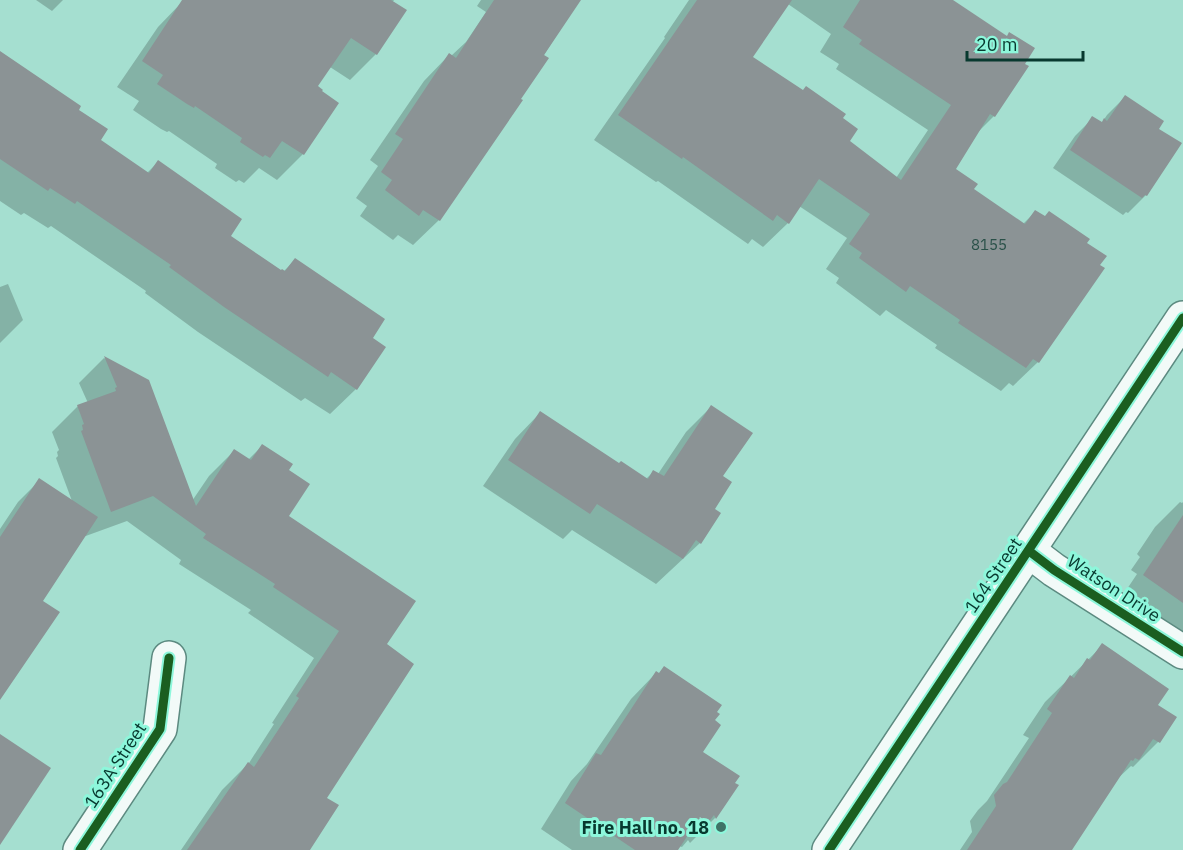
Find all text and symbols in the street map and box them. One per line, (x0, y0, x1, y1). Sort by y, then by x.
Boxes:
scale bar (967, 24, 1082, 62)
text: 20 m (976, 33, 1018, 56)
house number: 8155 (971, 235, 1007, 254)
street label: 164 Street (959, 533, 1027, 617)
street label: Watson Drive (1063, 549, 1165, 627)
street label: 163A Street (79, 718, 151, 812)
place label: Fire Hall no. 18 (581, 816, 709, 839)
marker: Fire Hall no. 18 (714, 820, 728, 834)

